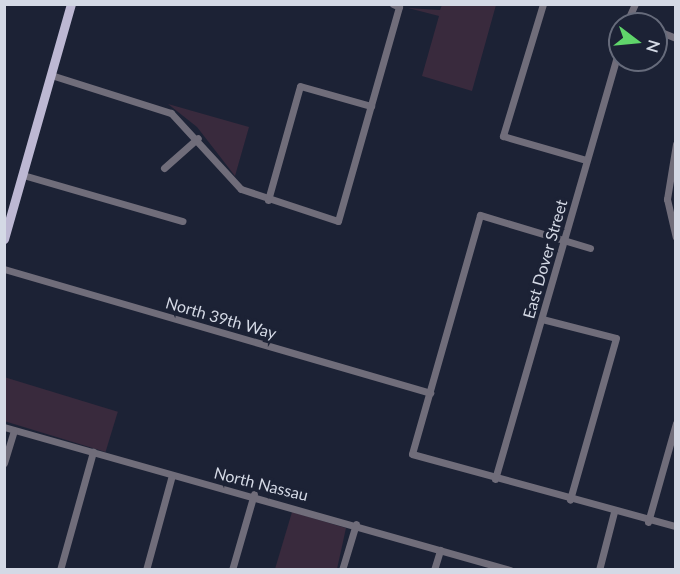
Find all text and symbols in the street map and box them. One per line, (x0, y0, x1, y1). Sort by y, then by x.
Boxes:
north arrow (608, 12, 668, 72)
text: N (643, 38, 665, 55)
street label: East Dover Street (519, 197, 571, 321)
street label: North 39th Way (163, 293, 279, 343)
street label: North Nassau (212, 463, 310, 505)

